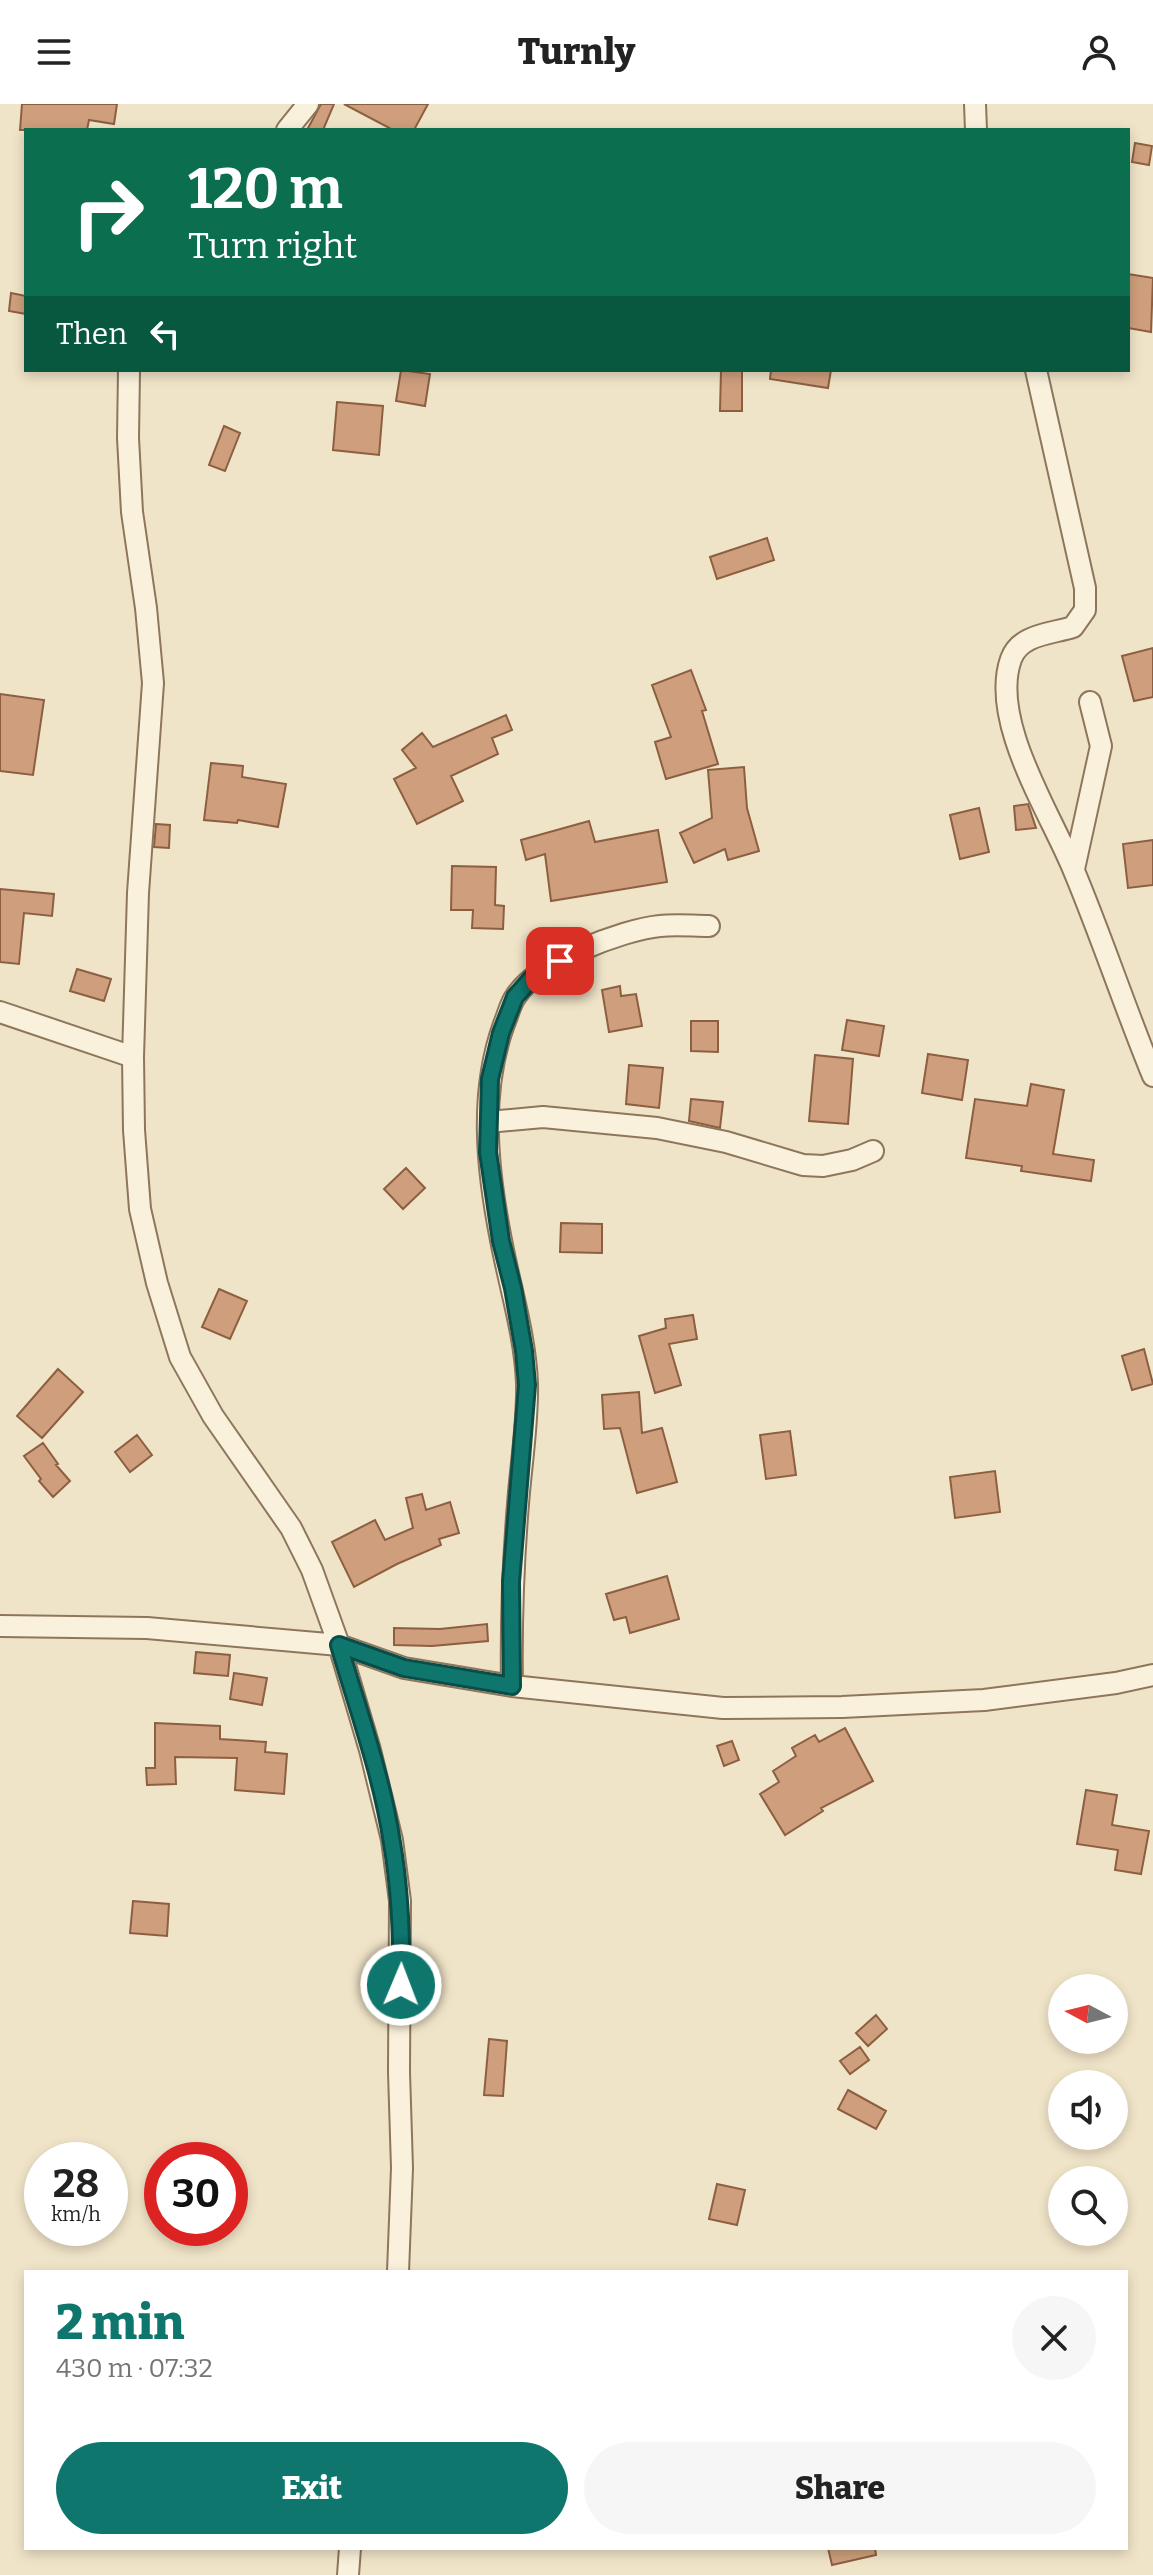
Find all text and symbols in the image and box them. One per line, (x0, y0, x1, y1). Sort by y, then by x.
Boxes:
icon: menu (32, 30, 76, 74)
text: Turnly (518, 30, 635, 74)
icon: person (1077, 30, 1121, 74)
text: 120 m (188, 156, 343, 223)
icon: right (56, 160, 160, 264)
text: Turn right (188, 224, 357, 268)
icon: left (143, 312, 187, 356)
text: Then (56, 316, 127, 352)
pin (526, 927, 594, 995)
icon: arrive (538, 939, 582, 983)
position arrow (359, 1943, 443, 2027)
north arrow (1048, 1974, 1128, 2054)
map controls (1048, 1974, 1128, 2246)
button: sound (1048, 2070, 1128, 2150)
speed limit sign: 30 (144, 2142, 248, 2246)
text: 28 (53, 2160, 99, 2208)
button: search (1048, 2166, 1128, 2246)
text: km/h (51, 2202, 101, 2226)
text: 2 min (56, 2294, 184, 2352)
button: close (1012, 2296, 1096, 2380)
text: 430 m · 07:32 (56, 2353, 213, 2384)
button: Exit (56, 2442, 568, 2534)
button: Share (584, 2442, 1096, 2534)

